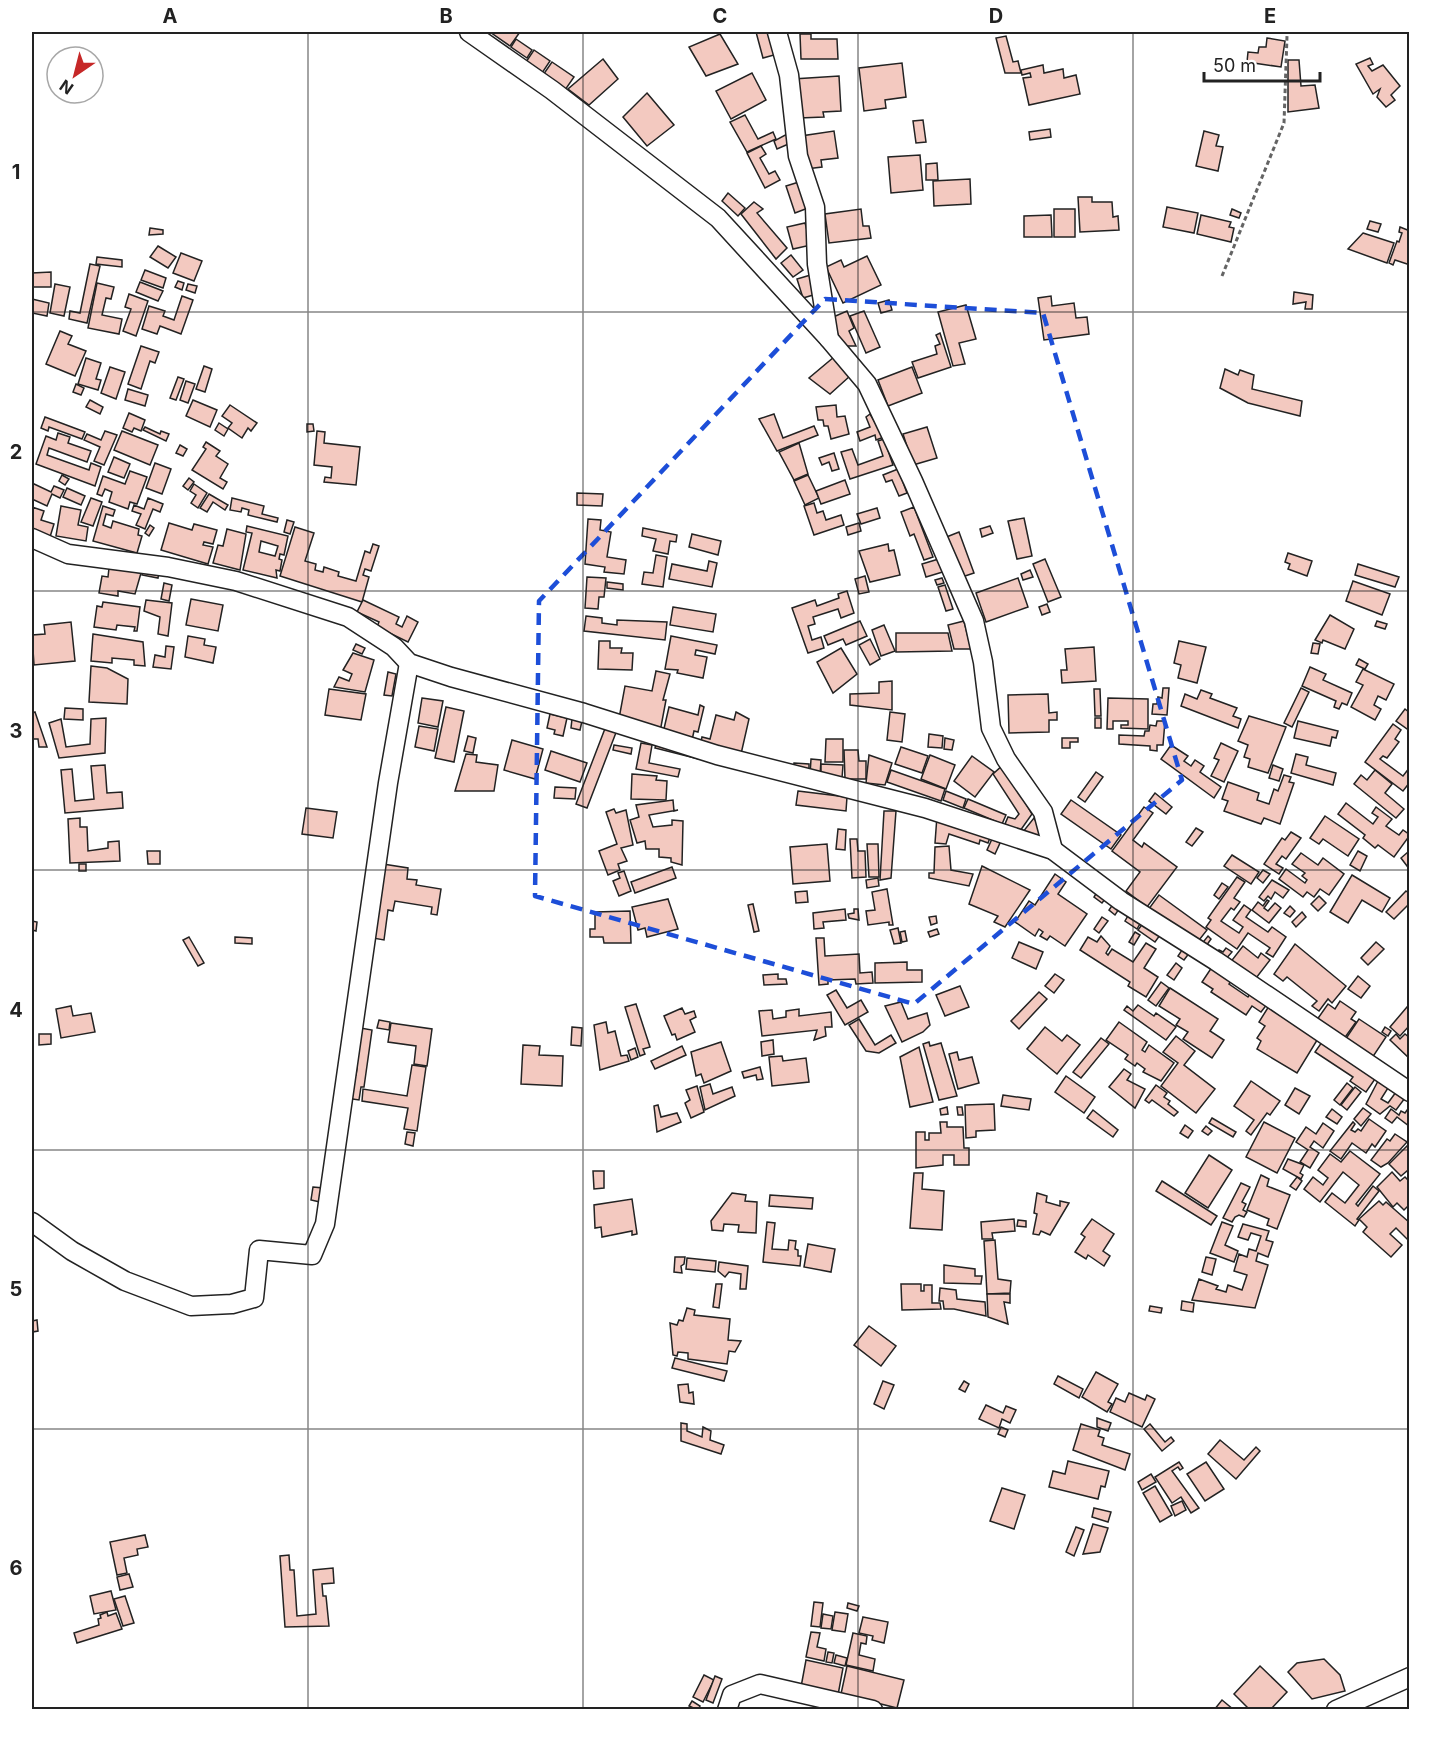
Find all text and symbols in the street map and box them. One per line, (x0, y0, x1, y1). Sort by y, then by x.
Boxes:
text: A (163, 4, 178, 28)
text: B (439, 4, 453, 28)
text: C (713, 4, 727, 28)
text: D (989, 4, 1003, 28)
text: E (1264, 4, 1276, 28)
north arrow (45, 45, 105, 105)
scale bar (1204, 45, 1320, 83)
text: 50 m (1213, 55, 1256, 76)
text: N (56, 76, 77, 99)
text: 1 (12, 160, 20, 184)
text: 2 (10, 440, 22, 464)
text: 3 (10, 719, 22, 743)
text: 4 (9, 998, 23, 1022)
text: 5 (10, 1277, 22, 1301)
text: 6 (10, 1556, 23, 1580)

